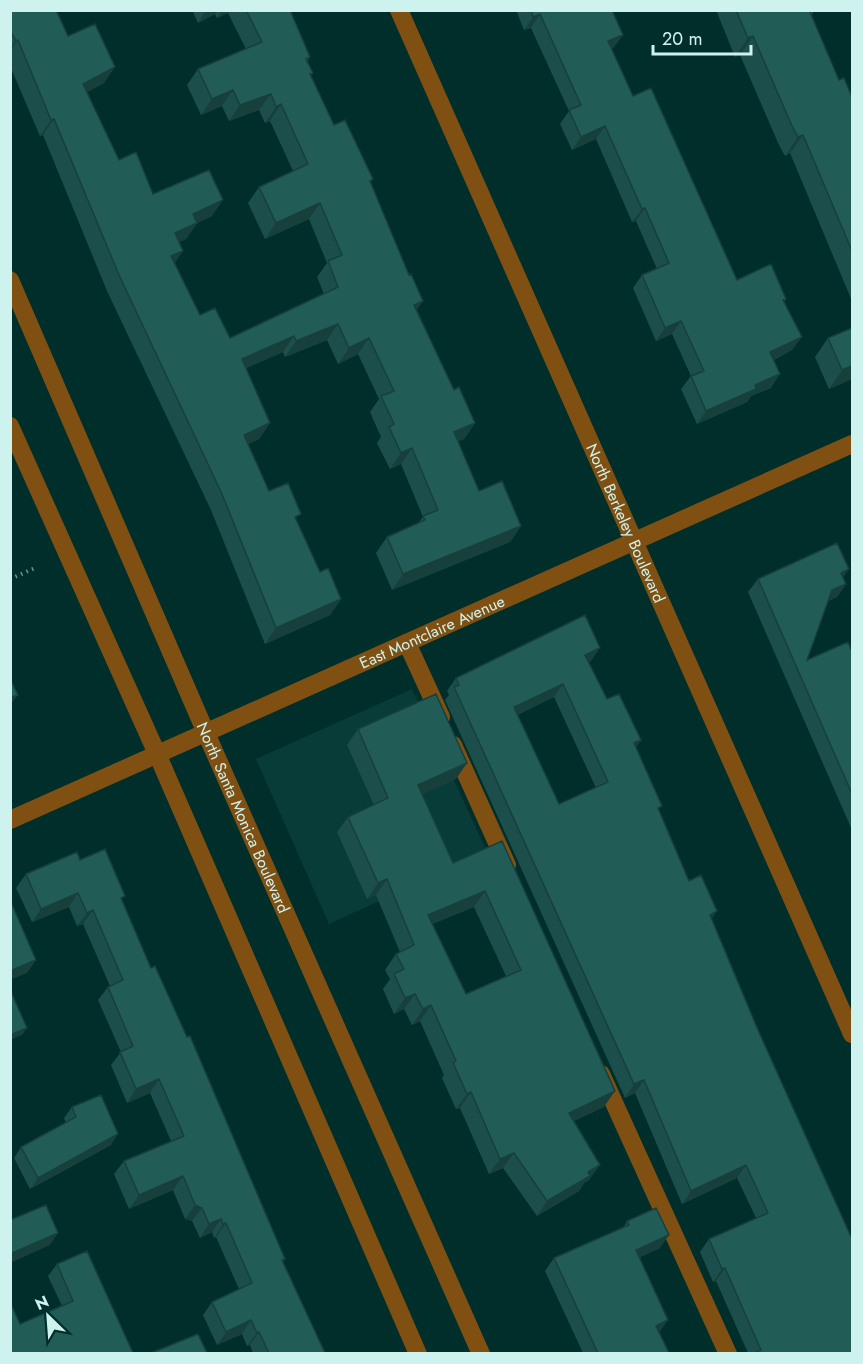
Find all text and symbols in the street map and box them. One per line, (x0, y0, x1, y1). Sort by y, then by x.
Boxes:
scale bar (653, 18, 750, 56)
text: 20 m (662, 26, 702, 52)
street label: North Berkeley Boulevard (581, 440, 671, 606)
street label: East Montclaire Avenue (355, 589, 508, 674)
street label: North Santa Monica Boulevard (191, 718, 296, 917)
north arrow (18, 1286, 78, 1346)
text: N (31, 1290, 52, 1316)

